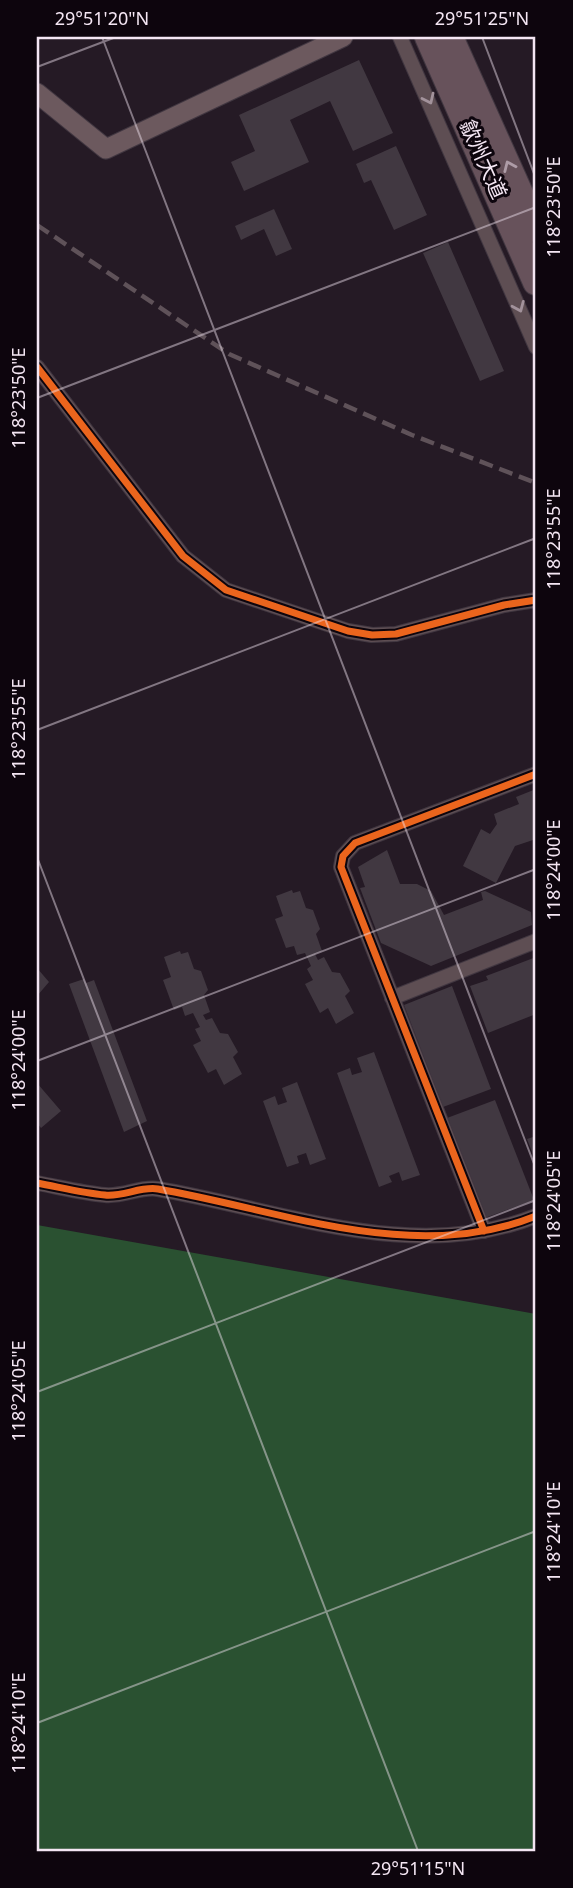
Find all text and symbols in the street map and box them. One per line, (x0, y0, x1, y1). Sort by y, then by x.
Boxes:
text: 29°51'20"N (55, 6, 149, 30)
text: 29°51'25"N (435, 6, 529, 30)
one-way arrow (421, 92, 435, 104)
street label: 歙州大道 (454, 115, 514, 203)
text: 118°23'50"E (541, 156, 565, 258)
one-way arrow (503, 161, 517, 173)
one-way arrow (511, 301, 525, 313)
text: 118°23'50"E (6, 347, 30, 449)
text: 118°23'55"E (541, 488, 565, 590)
text: 118°23'55"E (6, 678, 30, 780)
text: 118°24'00"E (541, 819, 565, 921)
text: 118°24'00"E (6, 1009, 30, 1111)
text: 118°24'05"E (541, 1150, 565, 1252)
text: 118°24'05"E (6, 1340, 30, 1442)
text: 118°24'10"E (541, 1481, 565, 1583)
text: 118°24'10"E (6, 1672, 30, 1774)
text: 29°51'15"N (371, 1856, 465, 1880)

